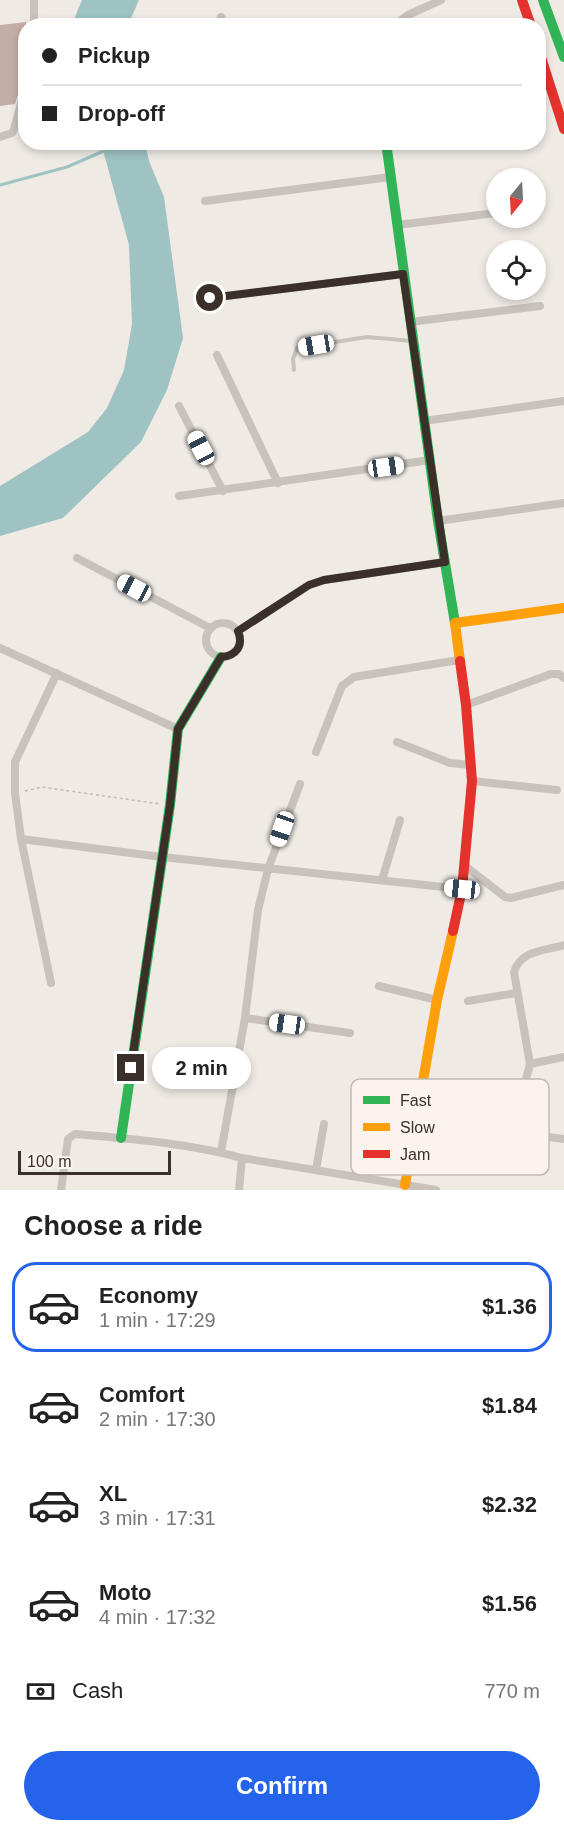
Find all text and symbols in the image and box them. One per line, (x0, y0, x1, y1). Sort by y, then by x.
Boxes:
text: Pickup (78, 43, 150, 68)
text: Drop-off (78, 101, 165, 126)
north arrow (486, 168, 546, 228)
map controls (486, 168, 546, 300)
button: locate (486, 240, 546, 300)
route start (196, 284, 223, 311)
car (297, 333, 335, 357)
car (185, 428, 217, 468)
car (367, 456, 405, 478)
car (114, 572, 154, 604)
car (268, 809, 296, 849)
car (443, 878, 481, 900)
car (268, 1013, 306, 1035)
callout: 2 min (152, 1047, 251, 1089)
route end (117, 1054, 144, 1081)
text: 2 min (175, 1057, 228, 1079)
legend (351, 1079, 549, 1175)
text: Fast (400, 1092, 432, 1109)
text: Slow (400, 1119, 435, 1136)
text: Jam (400, 1146, 430, 1163)
scale bar (18, 1148, 171, 1176)
text: 100 m (27, 1153, 71, 1170)
text: Choose a ride (24, 1211, 203, 1241)
icon: car (27, 1280, 81, 1334)
text: Economy (99, 1283, 198, 1308)
text: $1.36 (482, 1294, 537, 1319)
text: 1 min · 17:29 (99, 1309, 216, 1331)
icon: car (27, 1379, 81, 1433)
text: Comfort (99, 1382, 185, 1407)
text: $1.84 (482, 1393, 537, 1418)
text: 2 min · 17:30 (99, 1408, 216, 1430)
icon: car (27, 1478, 81, 1532)
text: XL (99, 1481, 127, 1506)
text: $2.32 (482, 1492, 537, 1517)
text: 3 min · 17:31 (99, 1507, 216, 1529)
icon: car (27, 1577, 81, 1631)
text: Moto (99, 1580, 152, 1605)
text: $1.56 (482, 1591, 537, 1616)
text: 4 min · 17:32 (99, 1606, 216, 1628)
icon: cash (24, 1675, 57, 1708)
text: Cash (72, 1678, 123, 1703)
text: 770 m (484, 1680, 540, 1702)
button: Confirm (24, 1751, 540, 1820)

